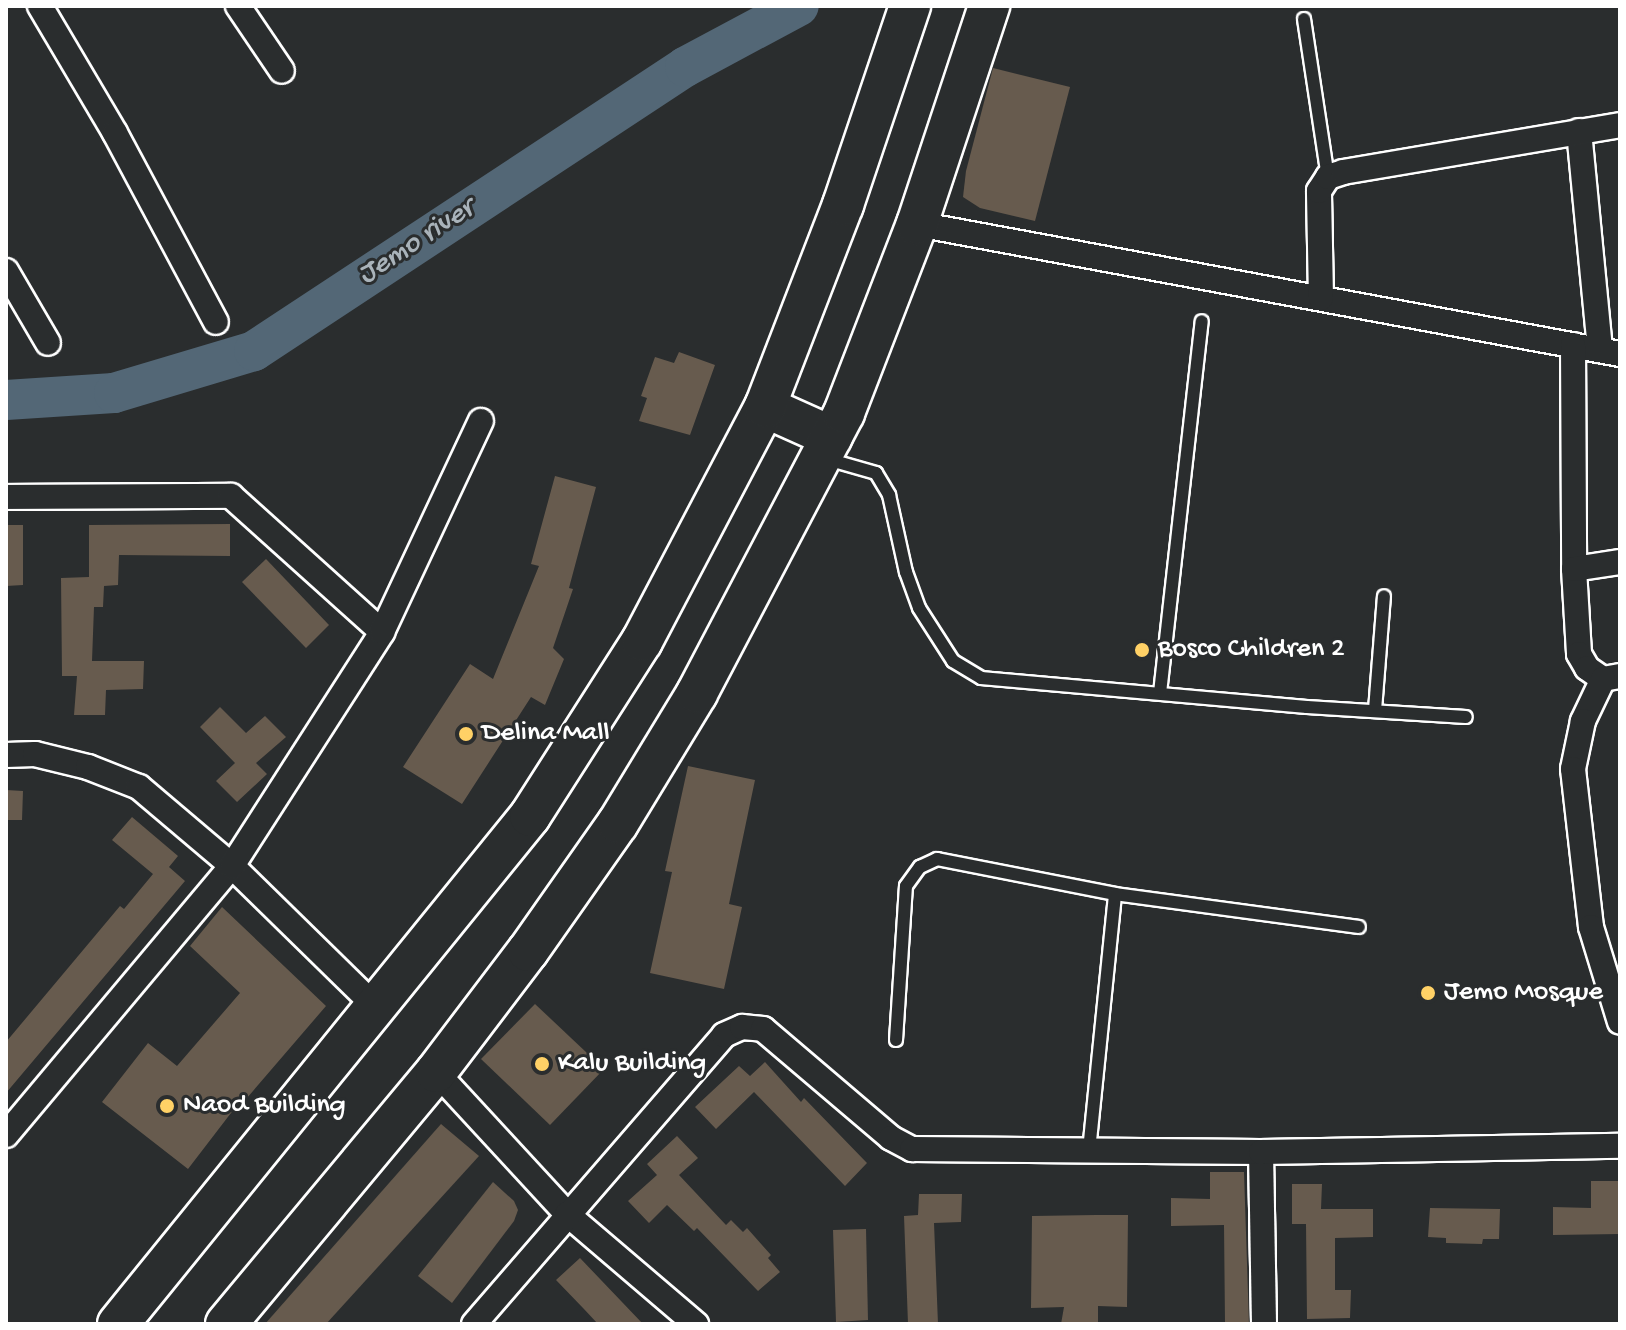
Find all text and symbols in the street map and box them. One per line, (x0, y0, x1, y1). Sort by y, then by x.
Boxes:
water label: Jemo river (352, 192, 482, 294)
place label: Bosco Children 2 (1158, 633, 1345, 667)
marker: Bosco Children 2 (1133, 641, 1151, 659)
place label: Delina Mall (482, 717, 610, 751)
marker: Delina Mall (457, 725, 475, 743)
place label: Jemo Mosque (1444, 976, 1603, 1010)
marker: Jemo Mosque (1419, 984, 1437, 1002)
place label: Kalu Building (558, 1047, 706, 1081)
marker: Kalu Building (533, 1055, 551, 1073)
place label: Naod Building (183, 1089, 346, 1123)
marker: Naod Building (158, 1097, 176, 1115)

